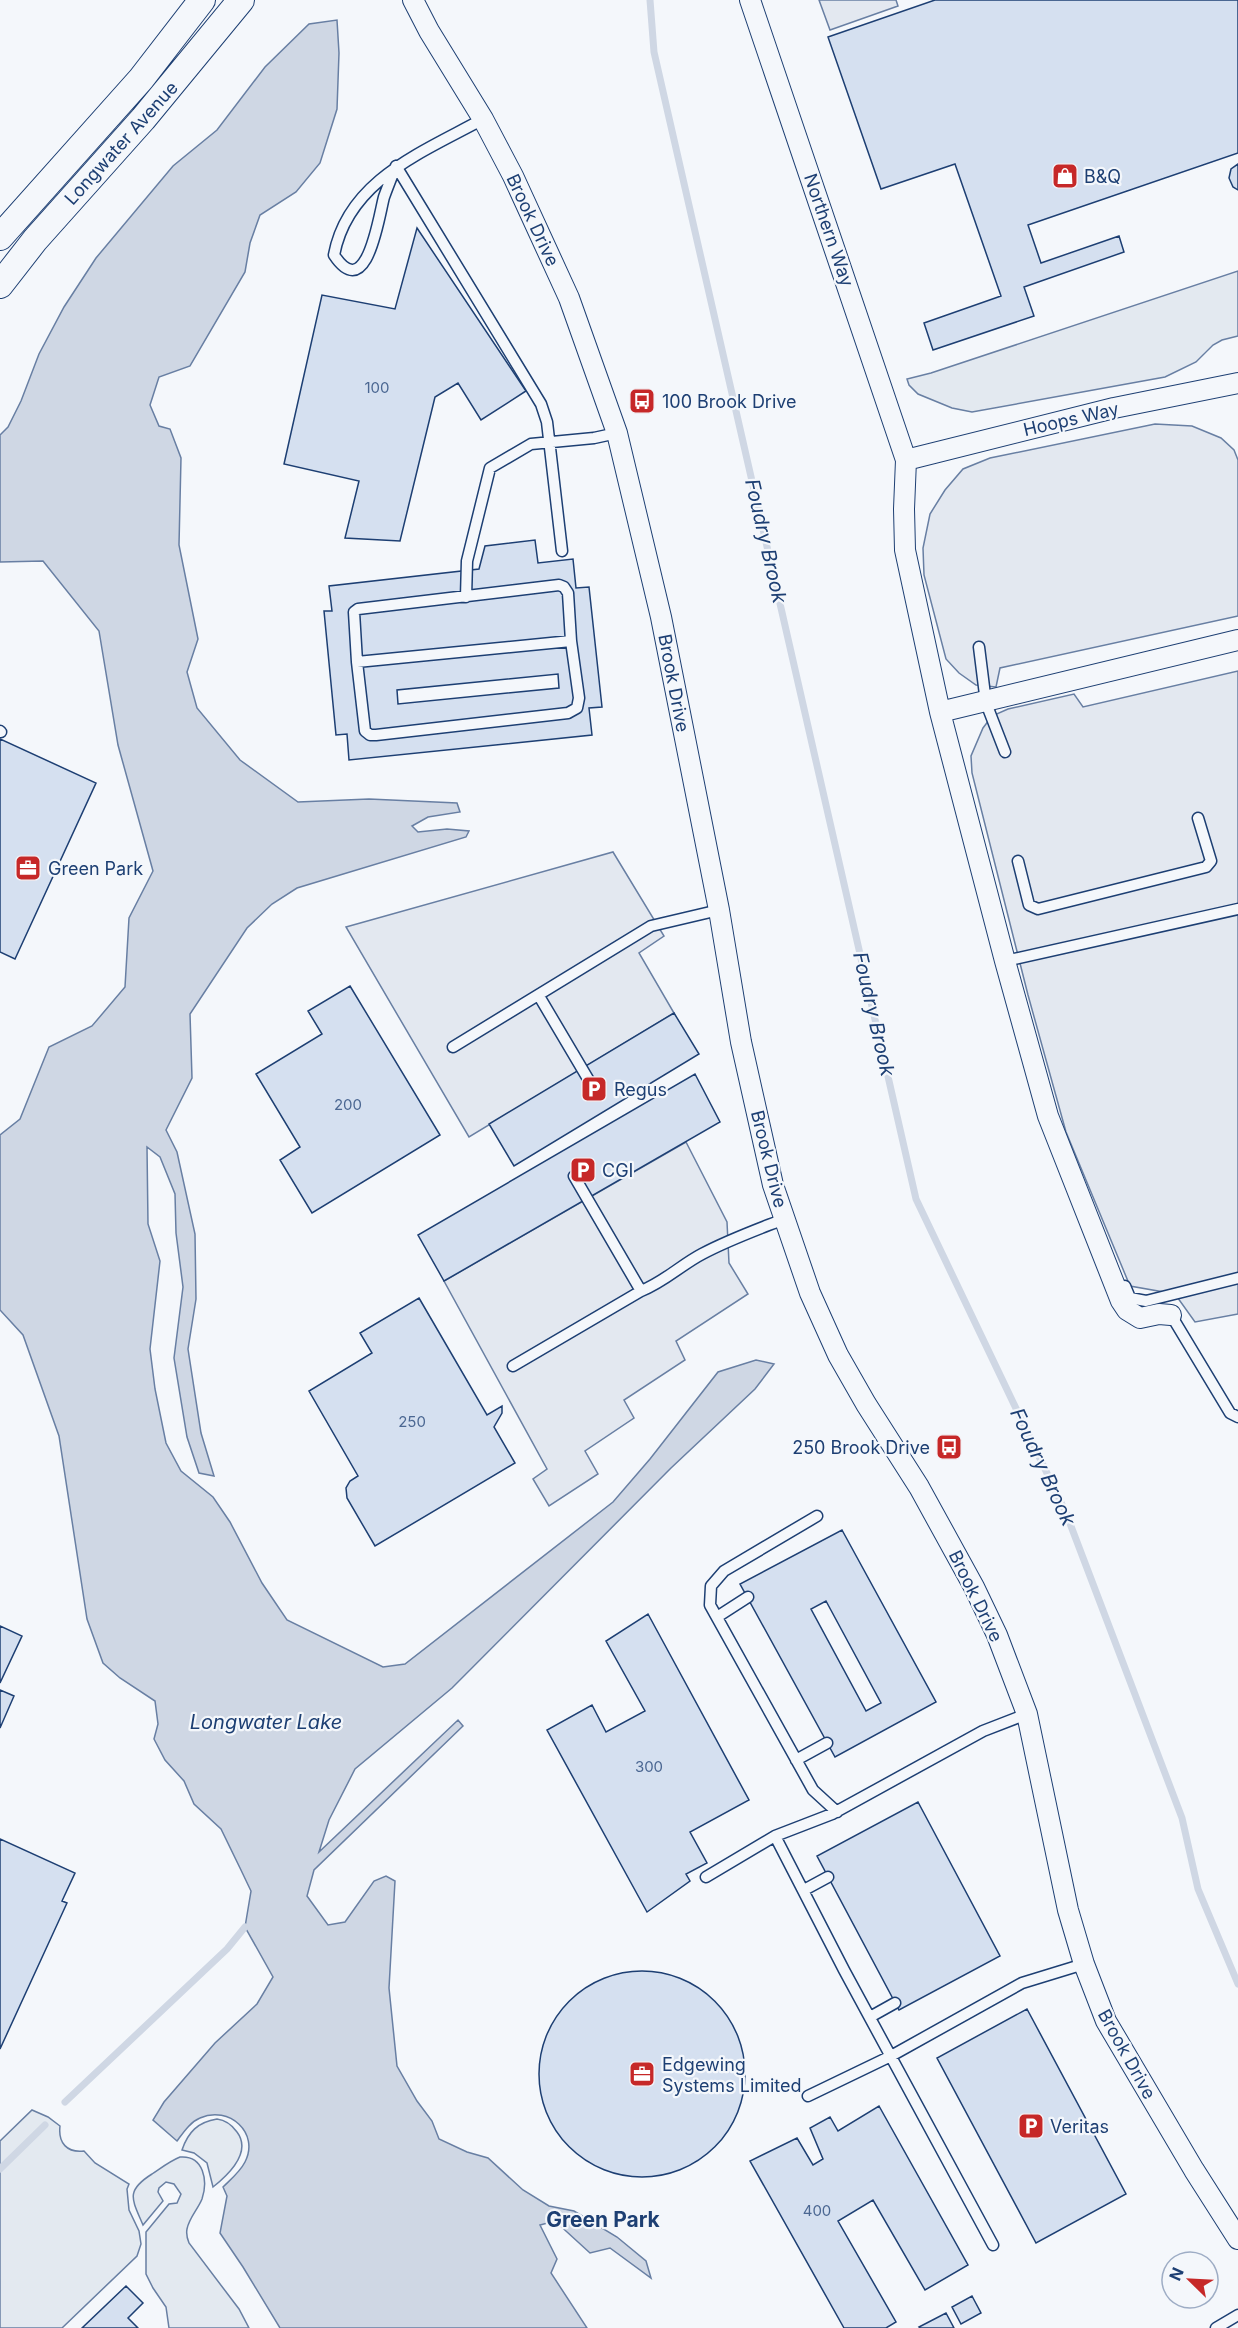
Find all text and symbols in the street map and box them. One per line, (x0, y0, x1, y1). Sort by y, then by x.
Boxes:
street label: Longwater Avenue (60, 77, 182, 209)
shop icon: B&Q (1050, 161, 1080, 191)
place label: B&Q (1084, 166, 1121, 187)
street label: Brook Drive (502, 170, 564, 270)
street label: Northern Way (800, 171, 858, 289)
house number: 100 (364, 378, 390, 397)
bus stop icon: 100 Brook Drive (627, 386, 657, 416)
place label: 100 Brook Drive (662, 391, 797, 412)
street label: Hoops Way (1021, 398, 1121, 440)
water label: Foudry Brook (740, 476, 792, 607)
street label: Brook Drive (654, 632, 694, 734)
office icon: Green Park (13, 853, 43, 883)
place label: Green Park (48, 858, 143, 879)
water label: Foudry Brook (848, 949, 900, 1080)
parking icon: Regus (579, 1074, 609, 1104)
place label: Regus (614, 1079, 667, 1100)
house number: 200 (334, 1095, 362, 1114)
street label: Brook Drive (747, 1108, 791, 1210)
parking icon: CGI (568, 1155, 598, 1185)
place label: CGI (602, 1160, 633, 1181)
water label: Foudry Brook (1005, 1404, 1081, 1531)
house number: 250 (398, 1412, 426, 1431)
bus stop icon: 250 Brook Drive (934, 1432, 964, 1462)
place label: 250 Brook Drive (792, 1437, 930, 1458)
street label: Brook Drive (945, 1547, 1007, 1645)
water label: Longwater Lake (190, 1710, 342, 1734)
house number: 300 (635, 1757, 663, 1776)
street label: Brook Drive (1094, 2005, 1160, 2103)
place label: Edgewing Systems Limited (662, 2054, 802, 2096)
office icon: Edgewing Systems Limited (627, 2059, 657, 2089)
parking icon: Veritas (1016, 2111, 1046, 2141)
place label: Veritas (1050, 2116, 1109, 2137)
house number: 400 (803, 2201, 831, 2220)
district label: Green Park (546, 2207, 661, 2232)
north arrow (1160, 2250, 1220, 2310)
text: N (1165, 2264, 1188, 2284)

